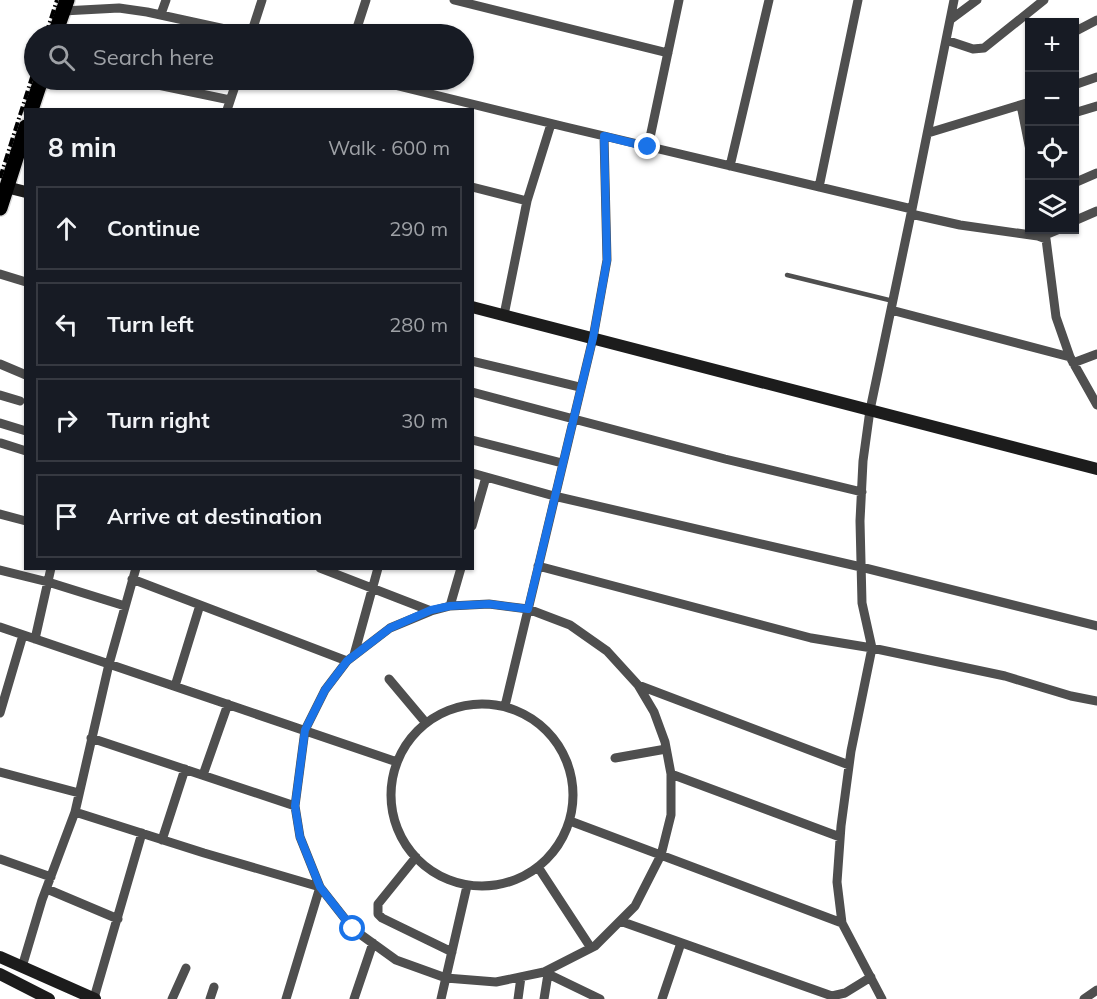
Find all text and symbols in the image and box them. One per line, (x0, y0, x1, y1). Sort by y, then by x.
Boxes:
map controls (1025, 18, 1079, 234)
button: + (1025, 18, 1079, 72)
search box (24, 24, 474, 90)
icon: search (45, 41, 78, 74)
text: Search here (93, 43, 214, 71)
button: − (1025, 72, 1079, 126)
button: locate (1025, 126, 1079, 180)
text: 8 min (48, 131, 117, 164)
route end (634, 133, 660, 159)
text: Walk · 600 m (328, 135, 450, 160)
button: layers (1025, 180, 1079, 234)
icon: ahead (50, 212, 83, 245)
text: Continue (107, 214, 200, 242)
text: 290 m (389, 216, 448, 241)
icon: left (50, 308, 83, 341)
text: Turn left (107, 310, 194, 338)
text: 280 m (389, 312, 448, 337)
icon: right (50, 404, 83, 437)
text: Turn right (107, 406, 210, 434)
text: 30 m (401, 408, 448, 433)
icon: arrive (50, 500, 83, 533)
text: Arrive at destination (107, 502, 322, 530)
route start (339, 915, 365, 941)

